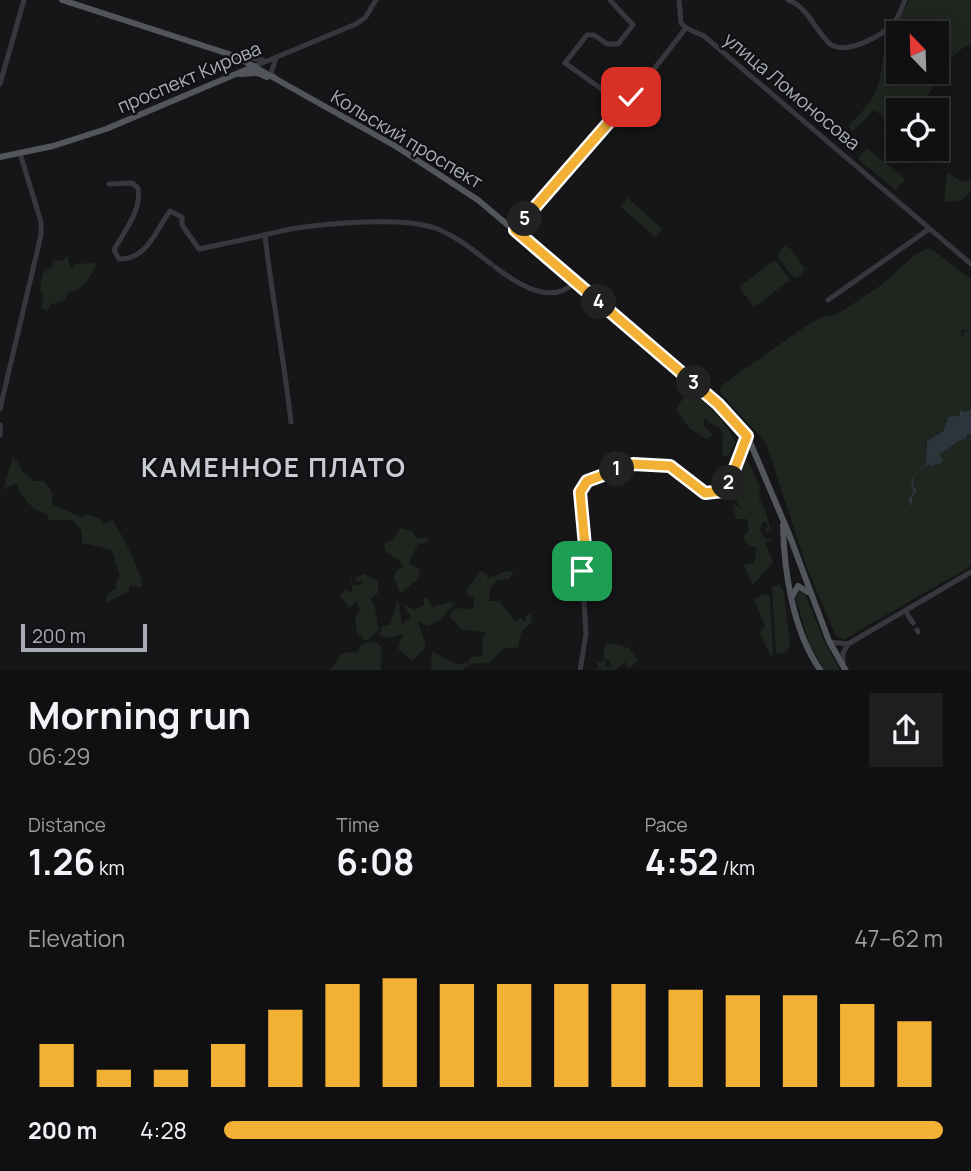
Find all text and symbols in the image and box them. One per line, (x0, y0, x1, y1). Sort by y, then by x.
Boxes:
north arrow (886, 21, 948, 84)
map controls (886, 21, 949, 161)
street label: улица Ломоносова (718, 26, 866, 156)
street label: проспект Кирова (113, 35, 265, 119)
pin (601, 67, 661, 127)
icon: check (612, 78, 650, 116)
street label: Кольский проспект (326, 83, 488, 195)
button: locate (886, 98, 949, 161)
pin: 5 (508, 202, 542, 236)
text: 5 (519, 205, 530, 231)
pin: 4 (582, 284, 616, 320)
text: 4 (593, 288, 604, 314)
pin: 3 (676, 366, 712, 400)
text: 3 (688, 369, 699, 395)
district label: КАМЕННОЕ ПЛАТО (141, 449, 407, 485)
pin: 1 (600, 452, 634, 486)
text: 1 (612, 455, 621, 481)
pin: 2 (712, 466, 746, 500)
text: 2 (723, 469, 734, 495)
pin (552, 541, 612, 601)
icon: arrive (563, 552, 601, 590)
scale bar (21, 622, 147, 653)
text: 200 m (32, 623, 86, 649)
text: Morning run (28, 688, 251, 740)
button: share (869, 693, 943, 767)
text: 06:29 (28, 740, 91, 772)
text: Distance (28, 812, 106, 838)
text: Time (336, 812, 379, 838)
text: Pace (645, 812, 688, 838)
text: 1.26 (28, 838, 95, 886)
text: 6:08 (336, 838, 415, 886)
text: 4:52 (645, 838, 718, 886)
text: km (95, 855, 125, 881)
text: /km (718, 855, 755, 881)
text: Elevation (28, 922, 125, 954)
text: 47–62 m (854, 922, 943, 954)
text: 200 m (28, 1114, 97, 1146)
text: 4:28 (140, 1114, 187, 1146)

